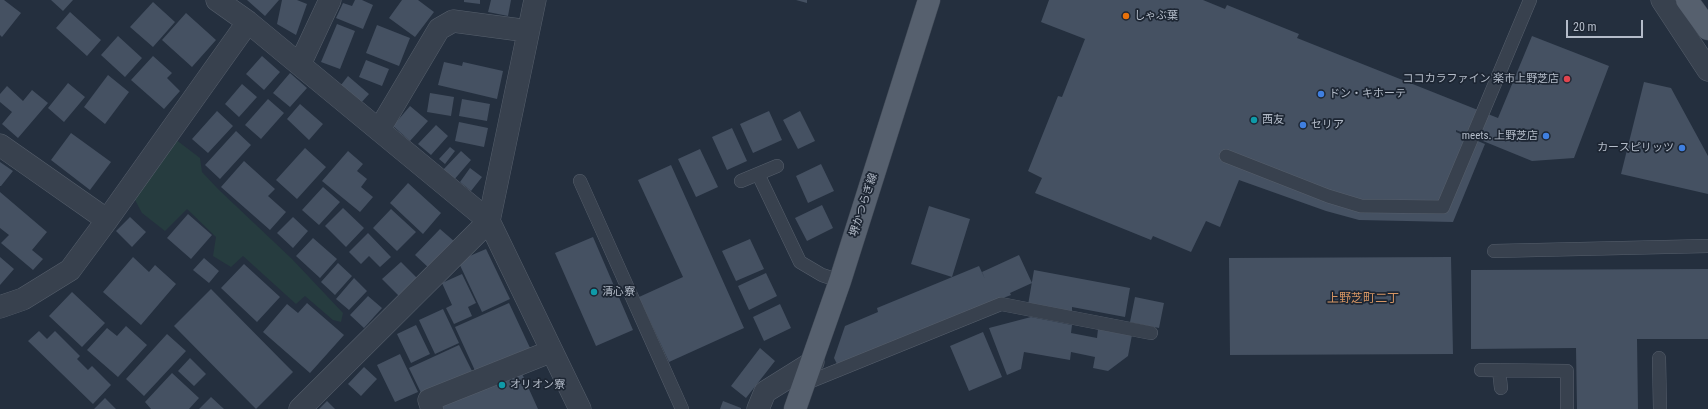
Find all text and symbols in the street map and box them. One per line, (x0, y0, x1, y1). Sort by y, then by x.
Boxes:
place label: しゃぶ葉 (1134, 9, 1178, 23)
marker: しゃぶ葉 (1121, 11, 1131, 21)
scale bar (1568, 12, 1645, 38)
text: 20 m (1573, 20, 1597, 34)
place label: ココカラファイン 楽市上野芝店 (1402, 72, 1559, 86)
marker: ココカラファイン 楽市上野芝店 (1562, 74, 1572, 84)
place label: ドン・キホーテ (1329, 87, 1406, 101)
marker: ドン・キホーテ (1316, 89, 1326, 99)
place label: 西友 (1262, 113, 1284, 127)
marker: 西友 (1249, 115, 1259, 125)
place label: セリア (1311, 118, 1344, 132)
marker: セリア (1298, 120, 1308, 130)
place label: meets. 上野芝店 (1462, 129, 1538, 143)
marker: meets. 上野芝店 (1541, 131, 1551, 141)
place label: カースピリッツ (1597, 141, 1674, 155)
marker: カースピリッツ (1677, 143, 1687, 153)
street label: 堺かつらぎ線 (848, 172, 880, 238)
place label: 清心寮 (602, 285, 635, 299)
marker: 清心寮 (589, 287, 599, 297)
district label: 上野芝町二丁 (1327, 292, 1399, 306)
place label: オリオン寮 (510, 378, 565, 392)
marker: オリオン寮 (497, 380, 507, 390)

